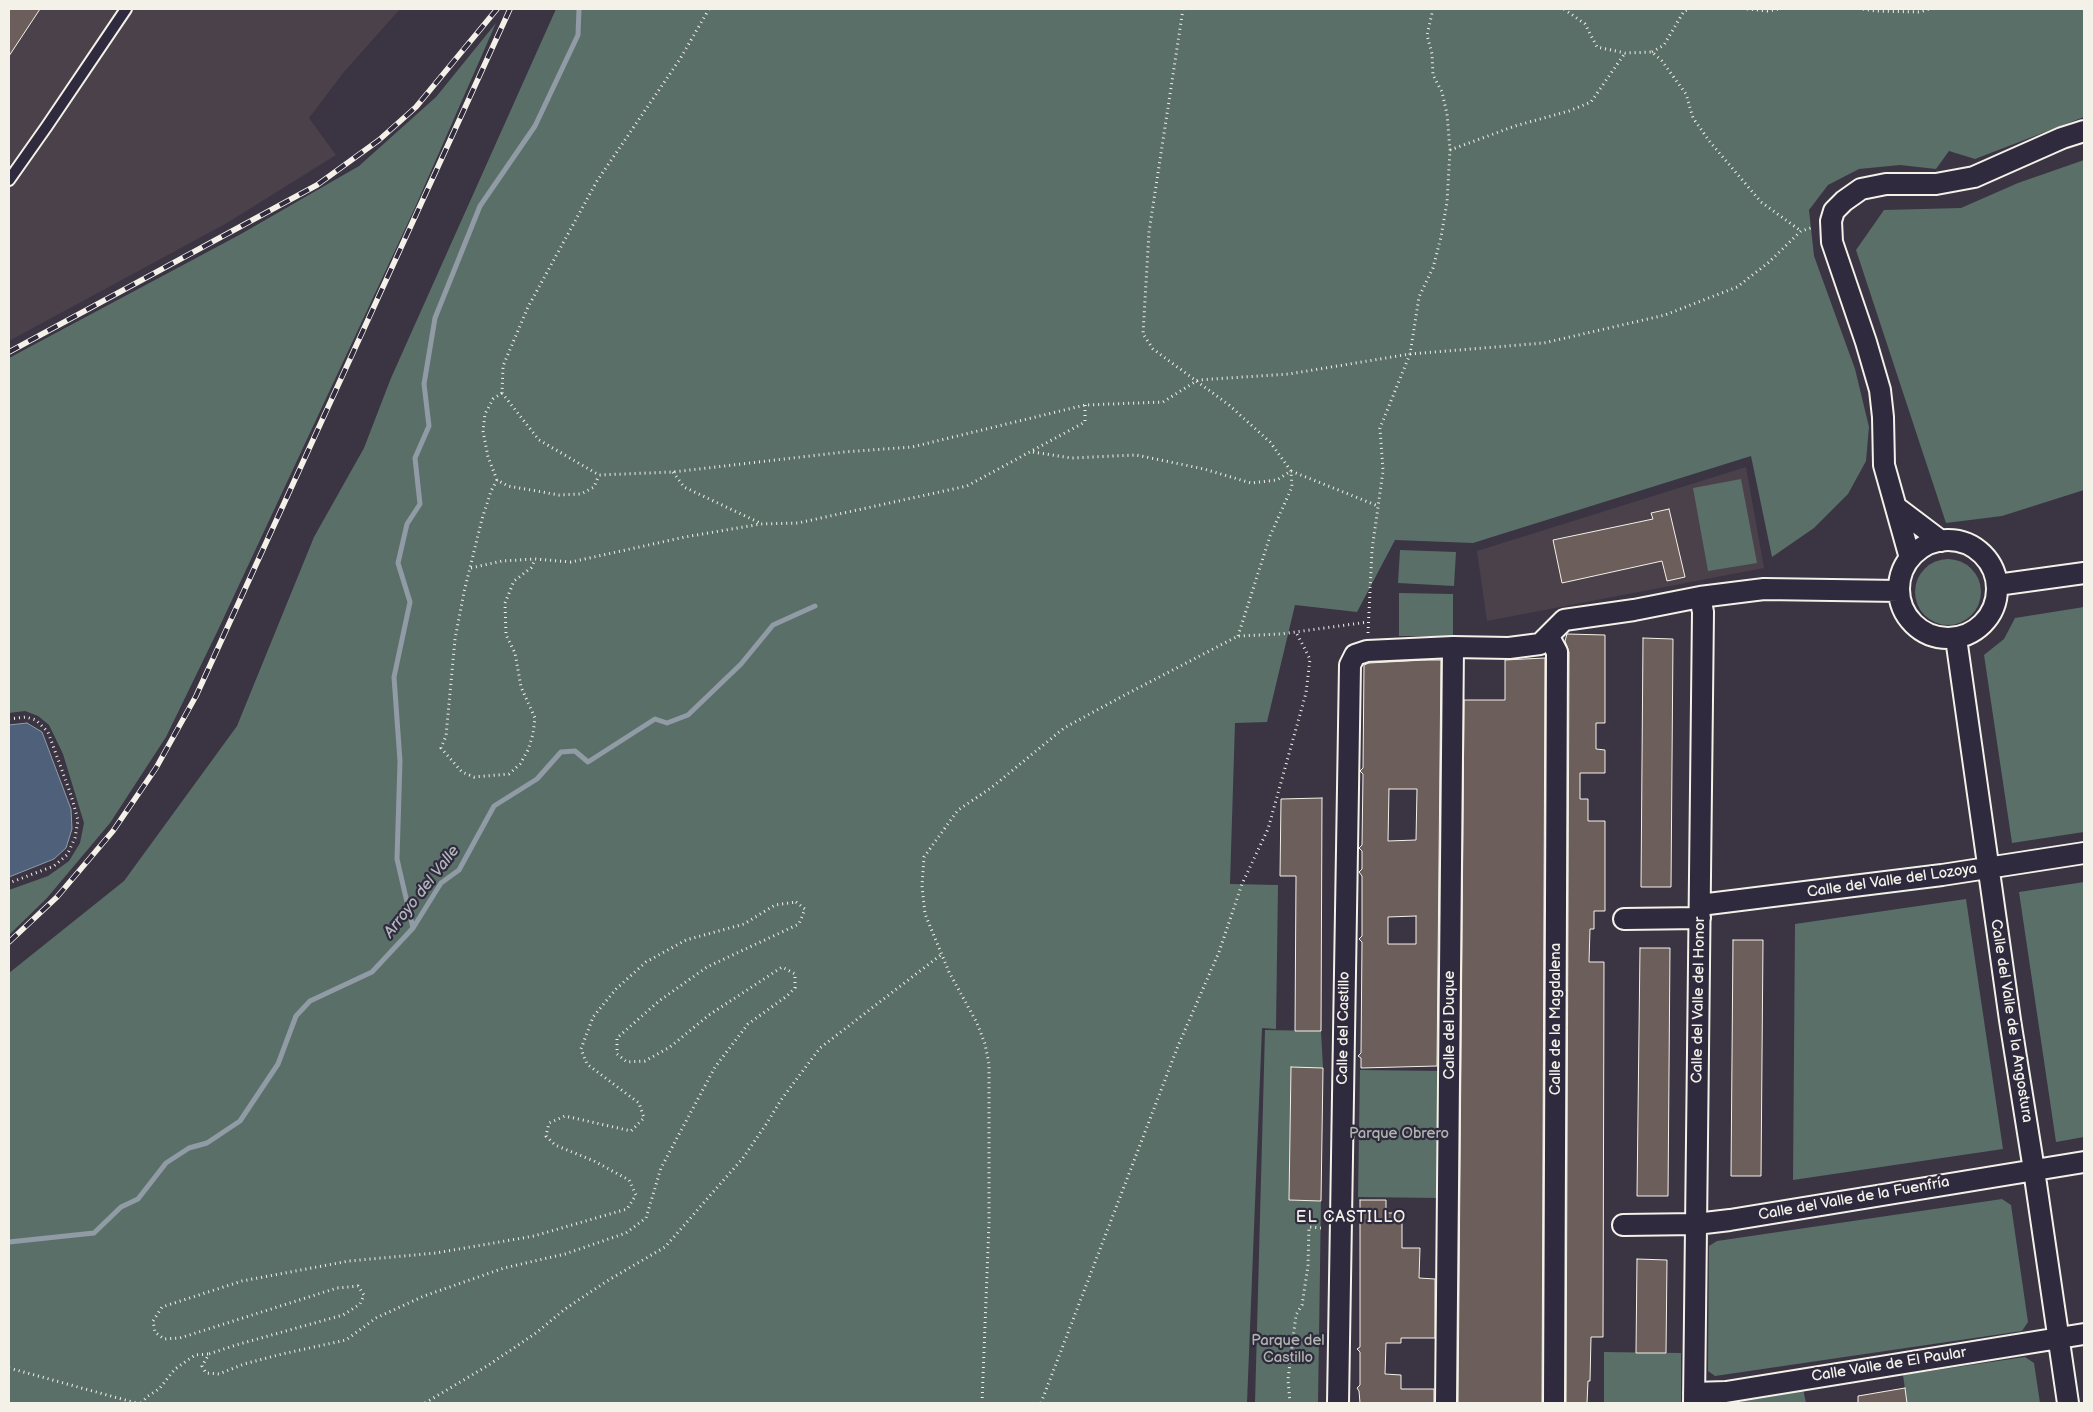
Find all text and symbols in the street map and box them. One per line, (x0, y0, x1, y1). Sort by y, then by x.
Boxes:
water label: Arroyo del Valle (380, 842, 464, 942)
street label: Calle del Valle del Lozoya (1806, 860, 1978, 902)
street label: Calle del Valle del Honor (1689, 917, 1709, 1083)
street label: Calle del Valle de la Angostura (1986, 918, 2036, 1124)
street label: Calle de la Magdalena (1547, 943, 1565, 1095)
street label: Calle del Castillo (1334, 971, 1354, 1085)
street label: Calle del Duque (1441, 971, 1459, 1079)
park label: Parque Obrero (1349, 1125, 1449, 1143)
street label: Calle del Valle de la Fuenfría (1757, 1173, 1951, 1225)
district label: EL CASTILLO (1294, 1208, 1408, 1228)
park label: Parque del Castillo (1251, 1332, 1325, 1367)
street label: Calle Valle de El Paular (1810, 1344, 1968, 1386)

